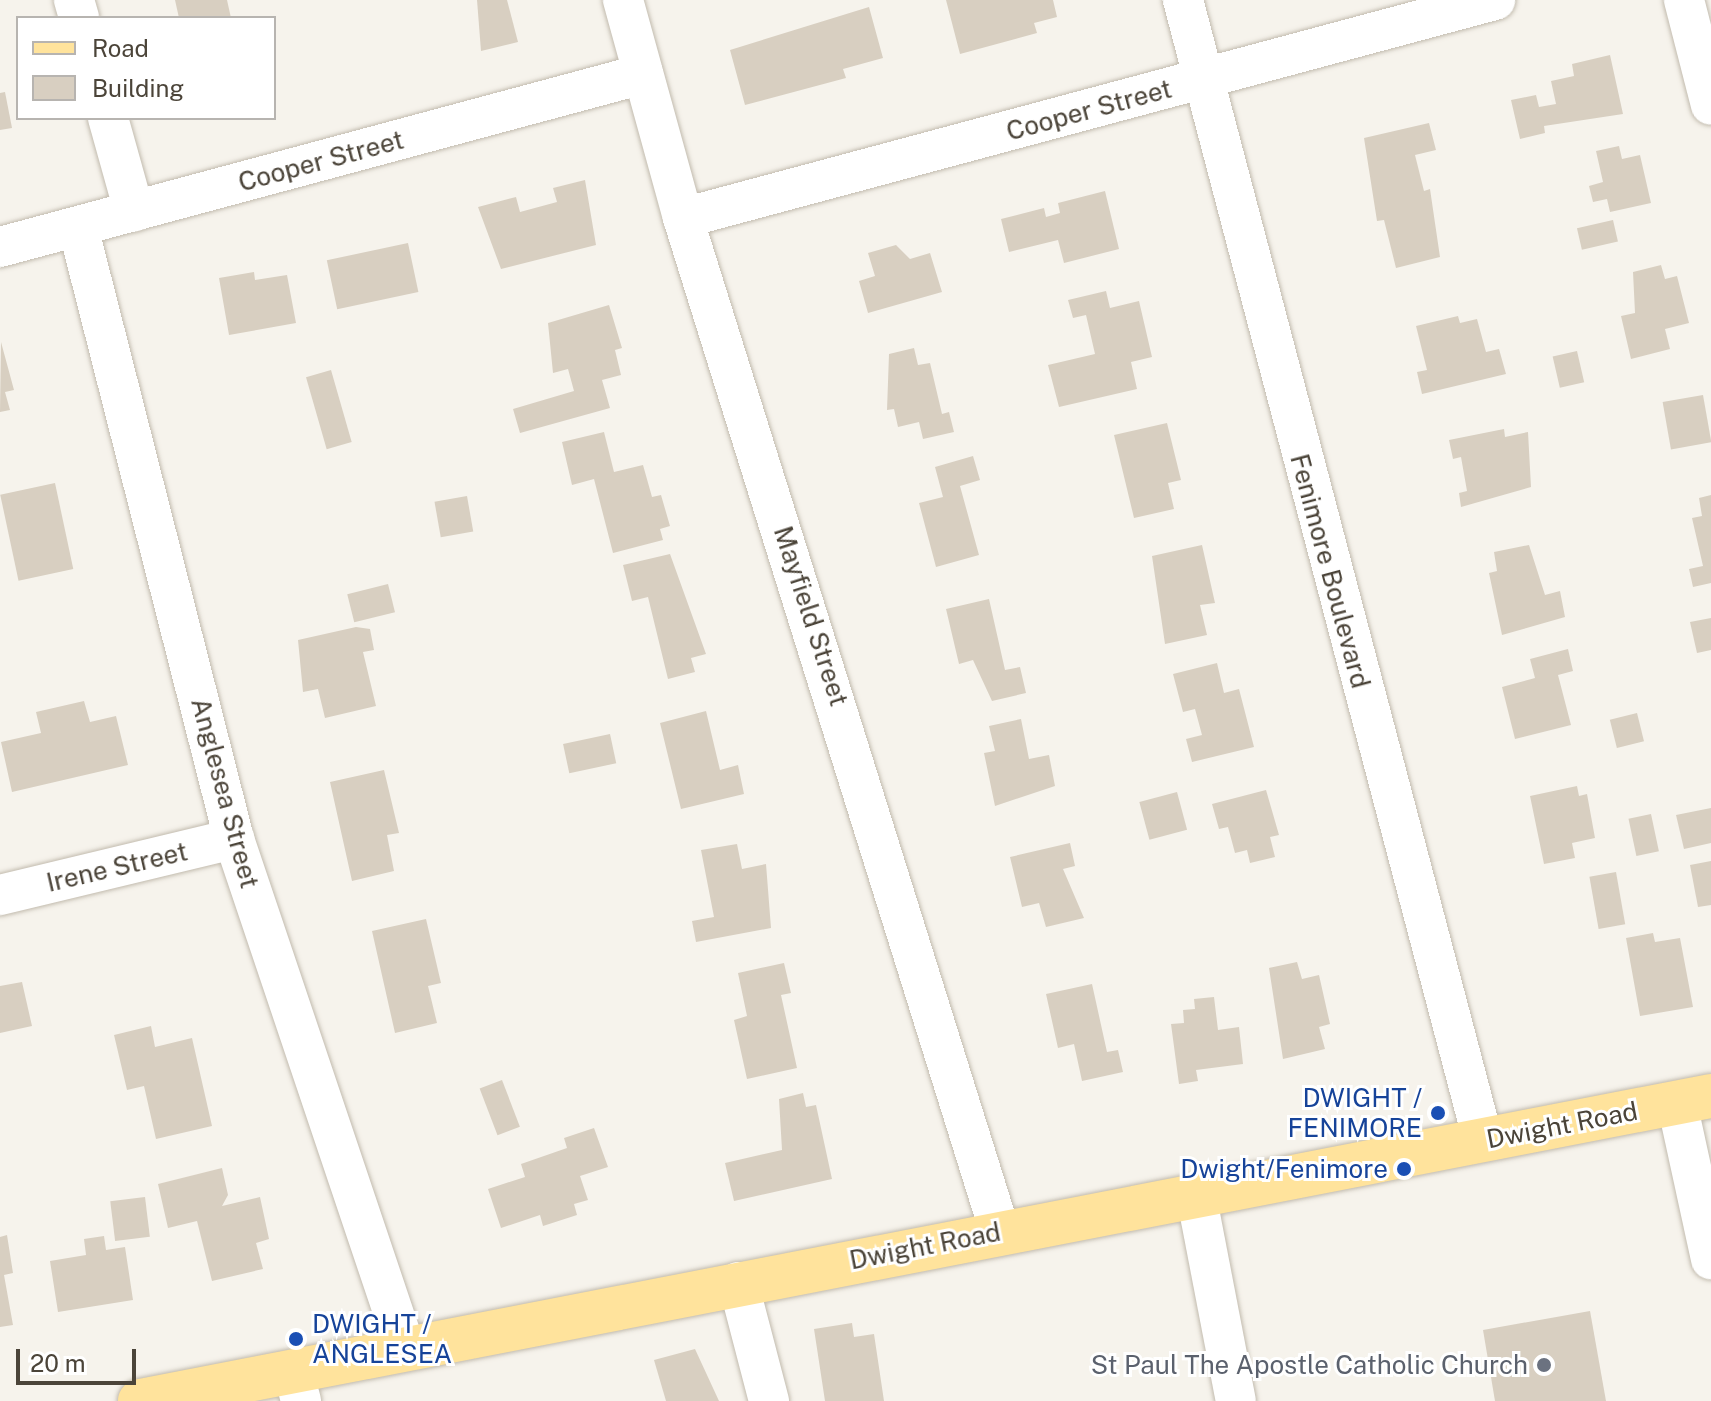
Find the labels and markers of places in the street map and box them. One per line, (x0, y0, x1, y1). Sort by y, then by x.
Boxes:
place label: DWIGHT / FENIMORE (1287, 1082, 1422, 1144)
marker: DWIGHT / FENIMORE (1429, 1104, 1447, 1122)
place label: Dwight/Fenimore (1180, 1153, 1388, 1185)
marker: Dwight/Fenimore (1395, 1160, 1413, 1178)
place label: DWIGHT / ANGLESEA (312, 1308, 452, 1370)
marker: DWIGHT / ANGLESEA (287, 1330, 305, 1348)
place label: St Paul The Apostle Catholic Church (1090, 1349, 1528, 1381)
marker: St Paul The Apostle Catholic Church (1535, 1356, 1553, 1374)

